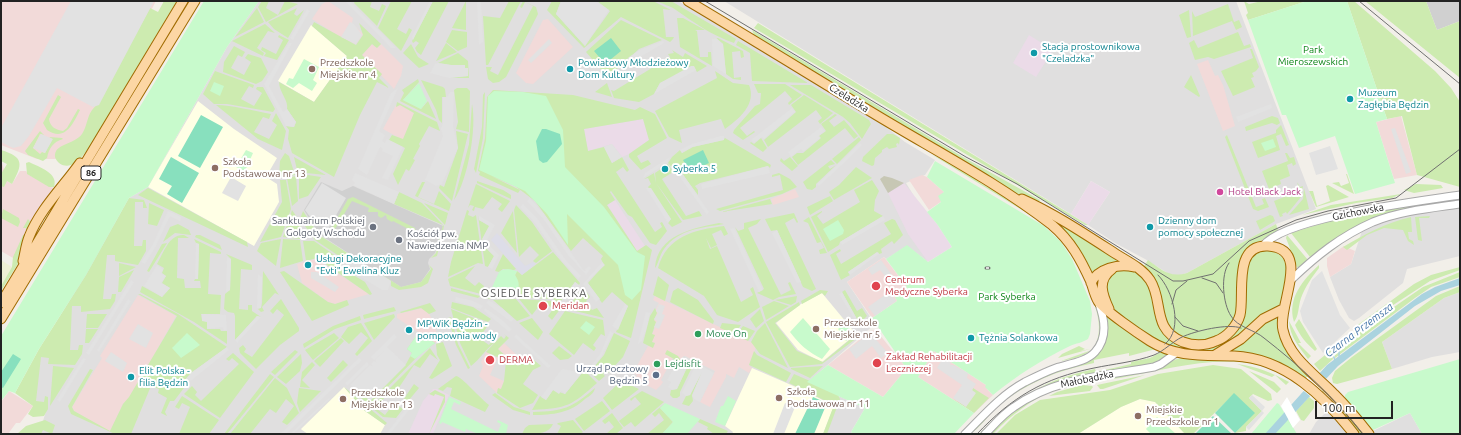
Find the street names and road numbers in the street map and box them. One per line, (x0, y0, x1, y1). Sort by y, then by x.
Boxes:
street label: Czeladzka (827, 81, 871, 115)
road number: 86 (81, 166, 101, 180)
street label: Gzichowska (1331, 201, 1385, 223)
street label: Małobądzka (1059, 368, 1115, 390)

